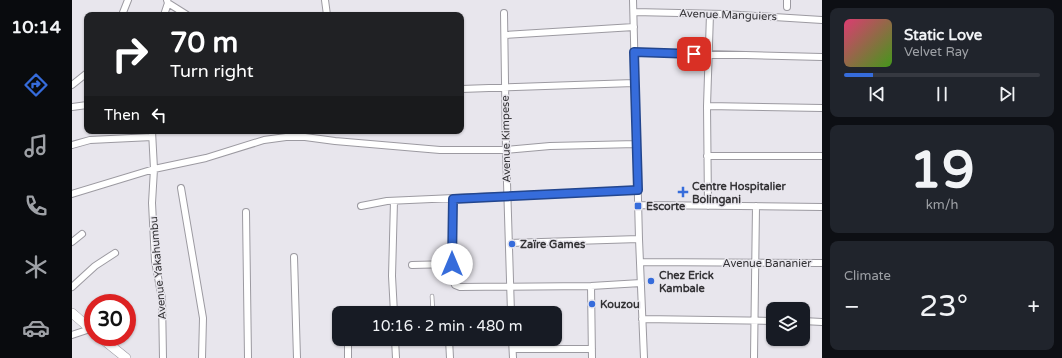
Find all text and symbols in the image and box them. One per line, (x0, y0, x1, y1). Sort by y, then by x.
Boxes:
street label: Avenue Manguiers (679, 7, 777, 23)
text: 10:14 (11, 16, 61, 38)
text: 70 m (170, 26, 238, 60)
text: Static Love (904, 26, 982, 44)
icon: right (104, 28, 156, 80)
pin (677, 37, 711, 71)
icon: arrive (683, 43, 705, 65)
text: Velvet Ray (904, 44, 969, 60)
text: Turn right (170, 60, 254, 82)
icon: directions (22, 71, 50, 99)
icon: previous (866, 83, 888, 105)
icon: pause (931, 83, 953, 105)
icon: next (996, 83, 1018, 105)
street label: Avenue Kimpese (499, 95, 513, 183)
icon: left (148, 104, 170, 126)
text: Then (104, 106, 140, 124)
icon: music (22, 132, 50, 160)
text: 19 (909, 139, 975, 202)
place label: Centre Hospitalier Bolingani (692, 180, 786, 207)
marker: Centre Hospitalier Bolingani (677, 186, 689, 198)
icon: phone (22, 192, 50, 220)
text: km/h (926, 197, 958, 213)
place label: Escorte (646, 200, 686, 213)
marker: Escorte (633, 201, 643, 211)
street label: Avenue Yakahumbu (147, 216, 169, 320)
place label: Zaïre Games (520, 238, 586, 251)
marker: Zaïre Games (507, 239, 517, 249)
position arrow (431, 243, 473, 285)
icon: climate (22, 253, 50, 281)
street label: Avenue Bananier (723, 257, 812, 270)
text: Climate (844, 268, 891, 284)
place label: Chez Erick Kambale (659, 269, 714, 295)
marker: Chez Erick Kambale (646, 276, 656, 286)
text: 23° (919, 288, 968, 325)
speed limit sign: 30 (84, 294, 136, 346)
text: − (844, 294, 860, 320)
text: + (1028, 294, 1040, 320)
place label: Kouzou (600, 298, 640, 311)
marker: Kouzou (587, 299, 597, 309)
map controls (766, 302, 810, 346)
button: layers (766, 302, 810, 346)
icon: car (22, 314, 50, 342)
text: 10:16 · 2 min · 480 m (372, 317, 522, 335)

